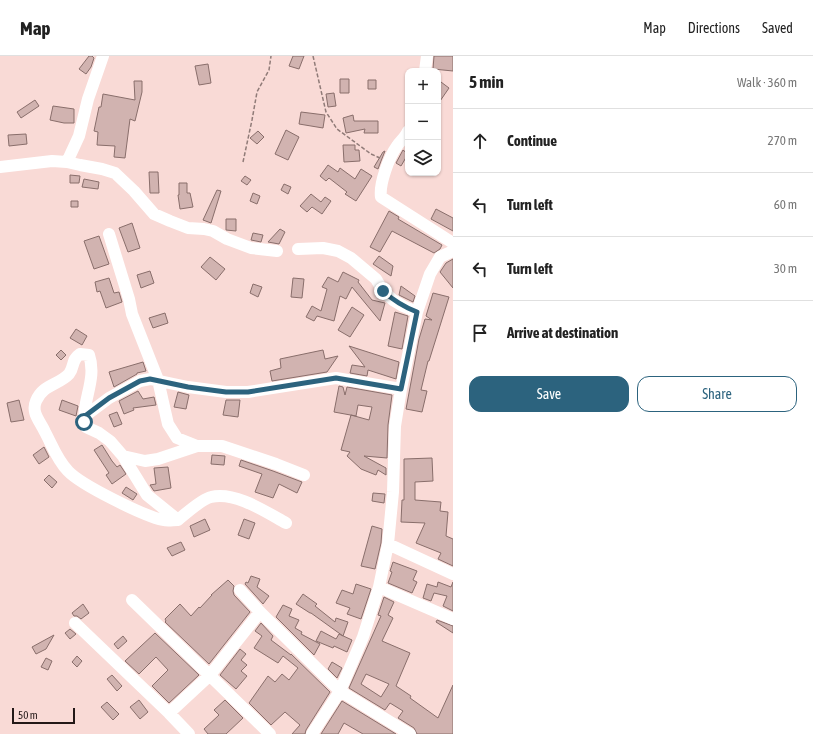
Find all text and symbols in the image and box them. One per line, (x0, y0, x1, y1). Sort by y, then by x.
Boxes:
text: Map (20, 17, 51, 39)
text: Map (643, 20, 666, 36)
text: Directions (688, 20, 740, 36)
text: Saved (762, 20, 793, 36)
map controls (405, 68, 441, 176)
button: + (405, 68, 441, 104)
text: 5 min (469, 72, 504, 92)
text: Walk · 360 m (737, 75, 797, 90)
button: − (405, 104, 441, 140)
icon: ahead (469, 130, 491, 152)
text: Continue (507, 132, 557, 149)
text: 270 m (768, 133, 797, 148)
button: layers (405, 140, 441, 176)
icon: left (469, 194, 491, 216)
text: Turn left (507, 196, 553, 213)
text: 60 m (774, 197, 797, 212)
icon: left (469, 258, 491, 280)
text: Turn left (507, 260, 553, 277)
text: 30 m (774, 261, 797, 276)
route end (374, 282, 392, 300)
icon: arrive (469, 322, 491, 344)
text: Arrive at destination (507, 324, 618, 341)
button: Save (469, 376, 629, 412)
button: Share (637, 376, 797, 412)
route start (75, 413, 93, 431)
scale bar (12, 706, 75, 725)
text: 50 m (18, 709, 38, 721)

